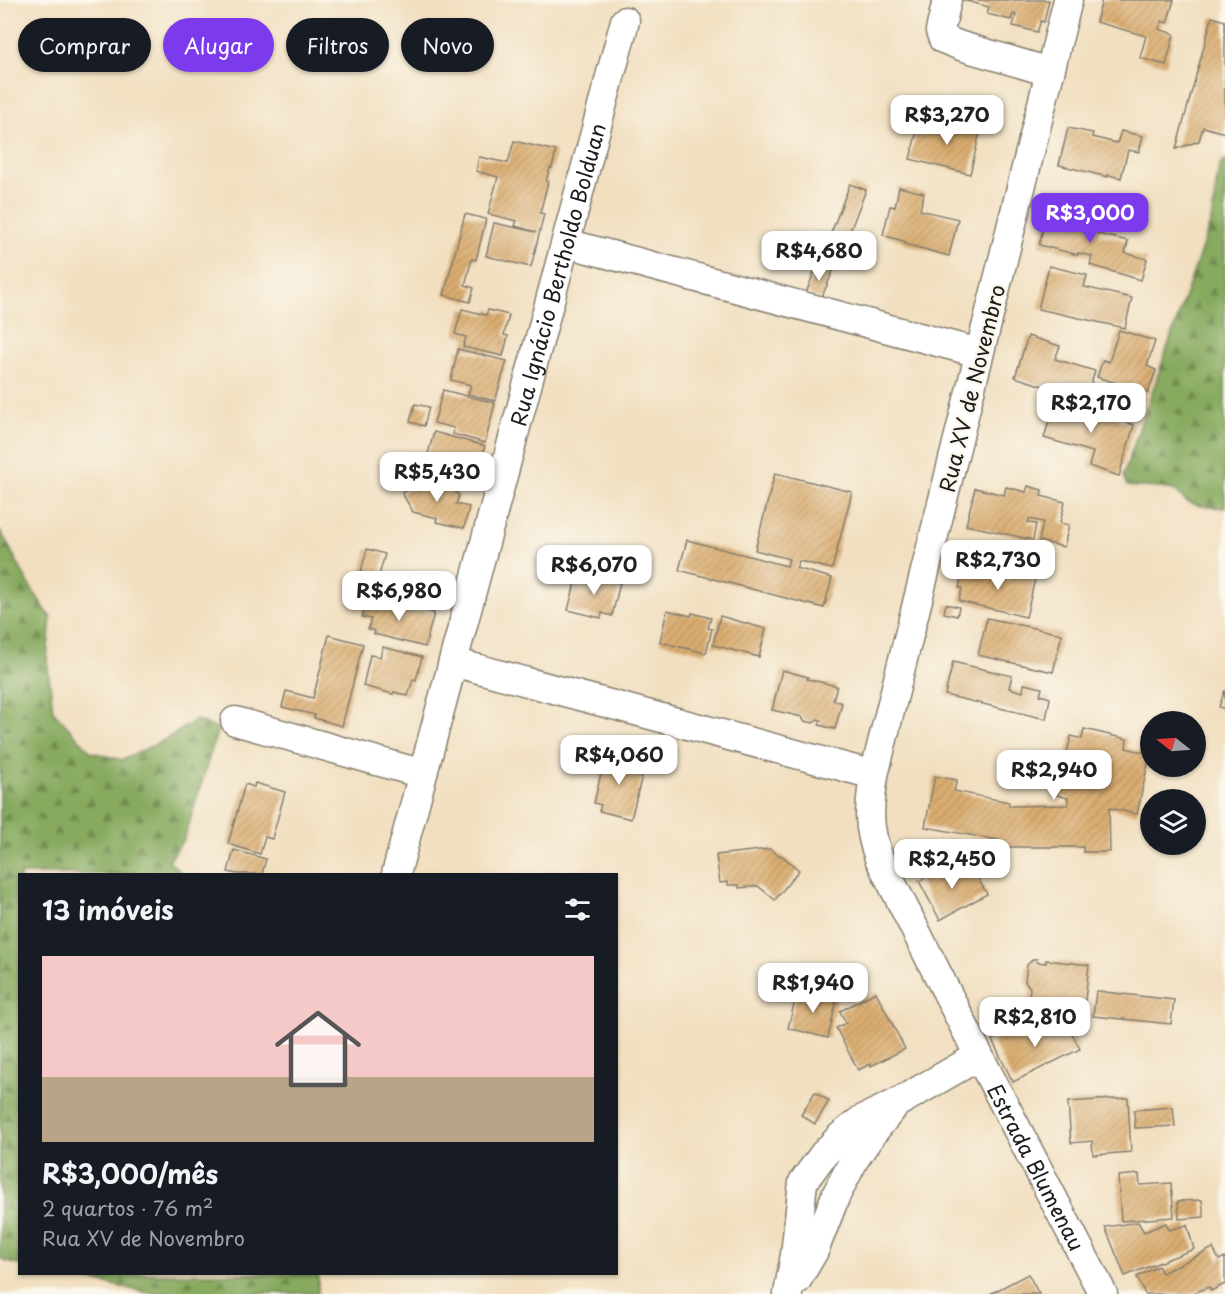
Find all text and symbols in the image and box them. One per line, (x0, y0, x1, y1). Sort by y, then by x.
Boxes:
chip: Comprar (18, 18, 151, 72)
chip: Alugar (163, 18, 274, 72)
chip: Filtros (286, 18, 389, 72)
chip: Novo (401, 18, 494, 72)
pin: R$3,270 (892, 95, 1002, 146)
text: R$3,270 (905, 99, 989, 129)
street label: Rua Ignácio Bertholdo Bolduan (501, 119, 613, 429)
pin: R$3,000 (1035, 193, 1145, 244)
text: R$3,000 (1045, 197, 1135, 227)
pin: R$4,680 (764, 231, 874, 282)
text: R$4,680 (776, 235, 862, 265)
street label: Rua XV de Novembro (930, 281, 1012, 495)
pin: R$2,170 (1036, 383, 1146, 434)
text: R$2,170 (1051, 387, 1131, 417)
pin: R$5,430 (382, 452, 492, 503)
text: R$5,430 (394, 456, 480, 486)
pin: R$2,730 (943, 540, 1053, 591)
text: R$2,730 (955, 544, 1041, 574)
pin: R$6,070 (539, 545, 649, 596)
text: R$6,070 (551, 549, 637, 579)
pin: R$6,980 (344, 571, 454, 622)
text: R$6,980 (356, 575, 442, 605)
north arrow (1140, 711, 1206, 777)
map controls (1140, 711, 1206, 855)
pin: R$4,060 (564, 735, 674, 786)
text: R$4,060 (574, 739, 664, 769)
pin: R$2,940 (999, 750, 1109, 801)
text: R$2,940 (1011, 754, 1097, 784)
button: layers (1140, 789, 1206, 855)
pin: R$2,450 (897, 839, 1007, 890)
text: R$2,450 (908, 843, 996, 873)
text: 13 imóveis (42, 890, 174, 929)
icon: filters (561, 893, 594, 926)
pin: R$1,940 (758, 963, 868, 1014)
text: R$1,940 (772, 967, 854, 997)
icon: home (264, 995, 372, 1103)
pin: R$2,810 (980, 997, 1090, 1048)
text: R$2,810 (993, 1001, 1077, 1031)
street label: Estrada Blumenau (980, 1078, 1093, 1256)
text: R$3,000/mês (42, 1154, 218, 1193)
text: 2 quartos · 76 m² (42, 1193, 213, 1223)
text: Rua XV de Novembro (42, 1223, 245, 1253)

